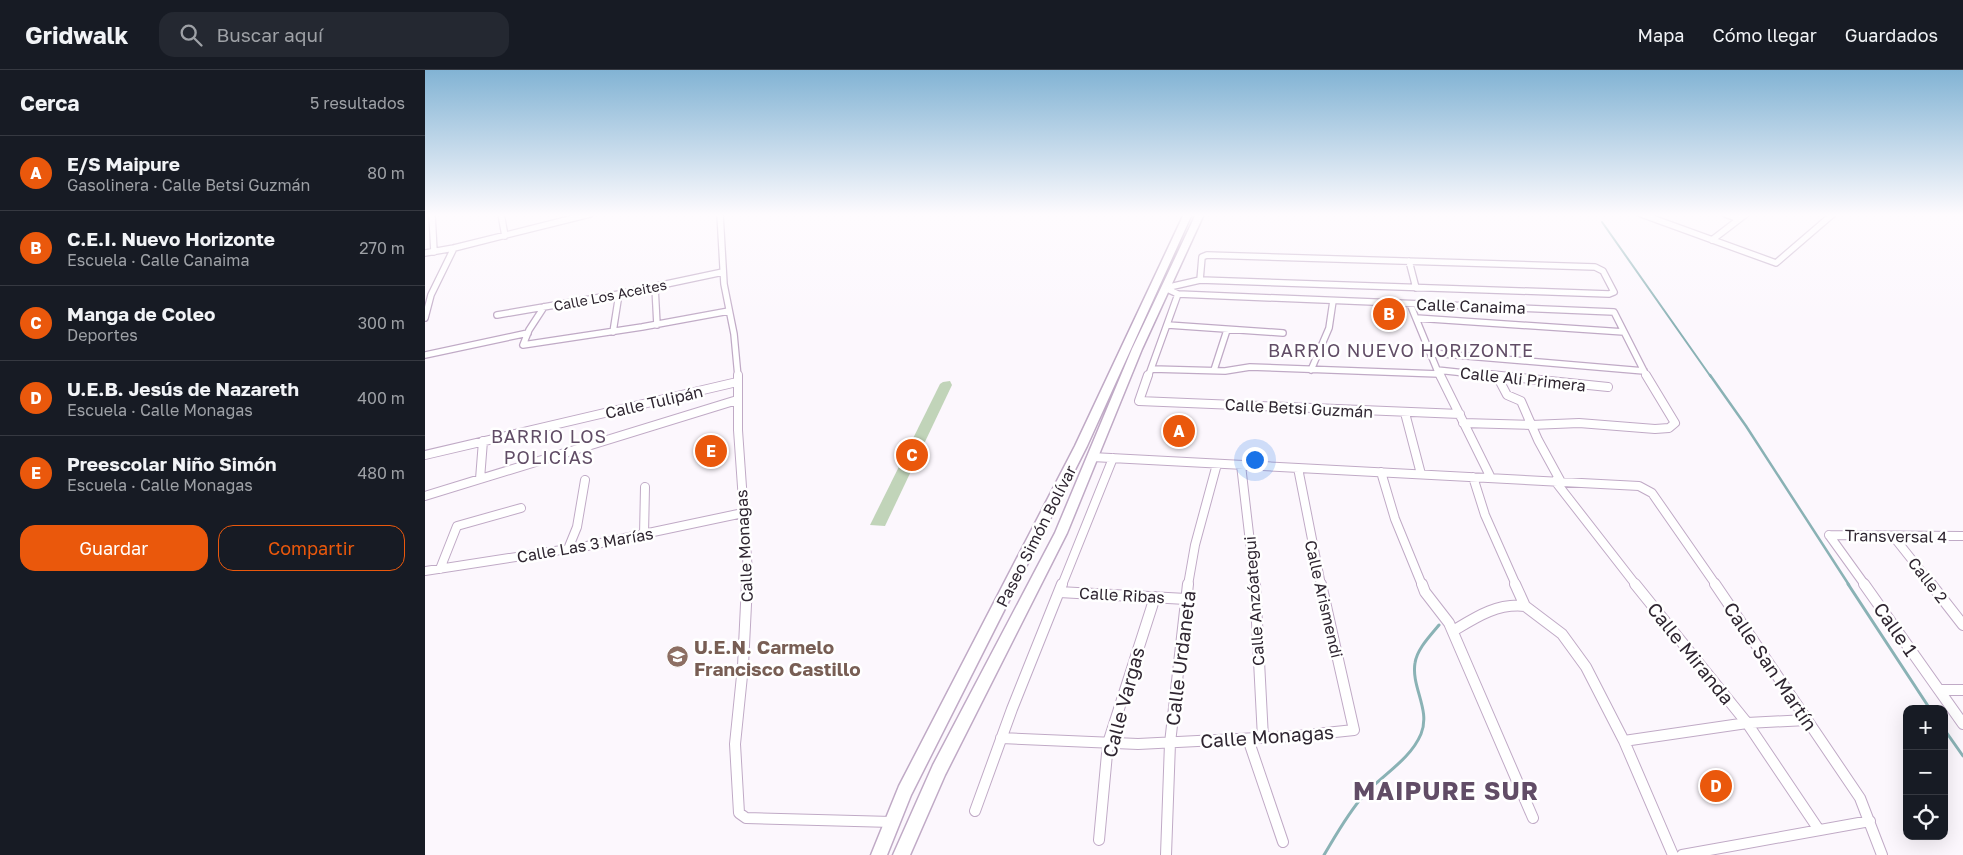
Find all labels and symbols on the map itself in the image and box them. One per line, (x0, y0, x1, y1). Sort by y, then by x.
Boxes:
street label: Calle Los Aceites (552, 276, 668, 314)
street label: Calle Canaima (1416, 294, 1526, 318)
pin: B (1373, 295, 1405, 333)
district label: BARRIO NUEVO HORIZONTE (1268, 339, 1534, 361)
street label: Calle Ali Primera (1459, 362, 1587, 396)
street label: Calle Tulipán (603, 381, 705, 423)
street label: Calle Betsi Guzmán (1224, 394, 1374, 422)
pin: A (1163, 412, 1195, 450)
district label: BARRIO LOS POLICÍAS (491, 425, 607, 468)
pin: E (695, 432, 727, 470)
pin: C (896, 436, 928, 474)
your location (1242, 447, 1268, 473)
street label: Paseo Simón Bolívar (992, 462, 1080, 610)
street label: Calle Monagas (731, 489, 757, 603)
street label: Calle Las 3 Marías (515, 523, 655, 567)
street label: Transversal 4 (1845, 525, 1947, 547)
street label: Calle Anzóategui (1239, 535, 1269, 667)
street label: Calle Arismendi (1301, 538, 1347, 660)
street label: Calle 2 (1904, 553, 1952, 607)
street label: Calle Ribas (1079, 583, 1165, 607)
street label: Calle Urdaneta (1160, 589, 1200, 727)
street label: Calle Miranda (1643, 597, 1739, 709)
street label: Calle San Martín (1720, 597, 1822, 735)
street label: Calle 1 (1869, 598, 1923, 660)
place label: U.E.N. Carmelo Francisco Castillo (694, 635, 861, 680)
street label: Calle Vargas (1097, 644, 1149, 760)
school or university icon: U.E.N. Carmelo Francisco Castillo (666, 645, 690, 669)
street label: Calle Monagas (1199, 720, 1335, 752)
pin: D (1700, 767, 1732, 805)
district label: MAIPURE SUR (1353, 775, 1539, 806)

